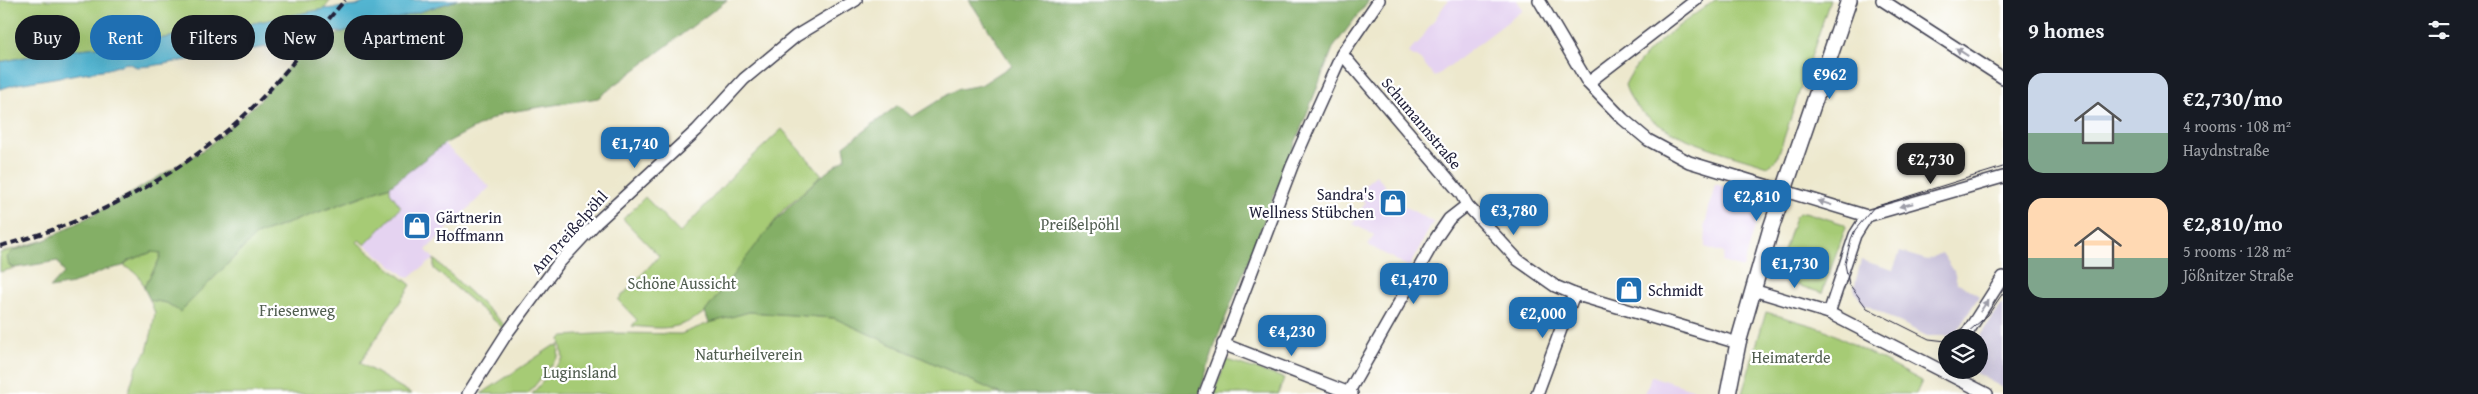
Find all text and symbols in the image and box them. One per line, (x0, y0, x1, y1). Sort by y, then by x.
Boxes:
chip: Buy (15, 15, 80, 60)
chip: Rent (90, 15, 161, 60)
chip: Filters (171, 15, 255, 60)
chip: New (265, 15, 334, 60)
chip: Apartment (344, 15, 463, 60)
text: 9 homes (2028, 15, 2104, 46)
icon: filters (2425, 16, 2453, 44)
one-way arrow (1955, 47, 1969, 57)
pin: €962 (1800, 58, 1860, 100)
text: €962 (1813, 62, 1847, 86)
street label: Schumannstraße (1376, 72, 1468, 174)
text: €2,730/mo (2183, 83, 2283, 114)
icon: home (2068, 93, 2128, 153)
text: 4 rooms · 108 m² (2183, 114, 2291, 138)
pin: €1,740 (594, 126, 676, 169)
text: €1,740 (612, 131, 658, 155)
text: Haydnstraße (2183, 138, 2270, 162)
pin: €2,730 (1890, 142, 1972, 185)
text: €2,730 (1908, 147, 1954, 171)
pin: €2,810 (1716, 180, 1798, 222)
place label: Sandra's Wellness Stübchen (1249, 182, 1374, 224)
text: €2,810 (1734, 184, 1780, 208)
street label: Am Preißelpöhl (525, 185, 613, 279)
shop icon: Sandra's Wellness Stübchen (1378, 188, 1408, 218)
pin: €3,780 (1473, 194, 1555, 236)
text: €3,780 (1491, 198, 1537, 222)
one-way arrow (1818, 199, 1833, 206)
one-way arrow (1898, 201, 1913, 209)
place label: Gärtnerin Hoffmann (436, 205, 504, 247)
text: €2,810/mo (2183, 208, 2283, 239)
shop icon: Gärtnerin Hoffmann (402, 211, 432, 241)
park label: Preißelpöhl (1041, 212, 1120, 236)
icon: home (2068, 218, 2128, 278)
text: 5 rooms · 128 m² (2183, 239, 2291, 263)
pin: €1,730 (1754, 246, 1836, 289)
text: €1,730 (1772, 251, 1818, 275)
pin: €1,470 (1373, 262, 1455, 305)
text: Jößnitzer Straße (2183, 263, 2294, 287)
text: €1,470 (1391, 267, 1437, 291)
park label: Schöne Aussicht (628, 271, 737, 295)
shop icon: Schmidt (1614, 275, 1644, 305)
place label: Schmidt (1648, 278, 1704, 302)
pin: €2,000 (1502, 296, 1584, 339)
park label: Friesenweg (259, 298, 335, 322)
one-way arrow (1979, 300, 1989, 313)
text: €2,000 (1520, 301, 1566, 325)
pin: €4,230 (1251, 314, 1333, 357)
text: €4,230 (1269, 319, 1315, 343)
map controls (1938, 329, 1988, 379)
button: layers (1938, 329, 1988, 379)
park label: Naturheilverein (696, 342, 802, 366)
park label: Heimaterde (1752, 345, 1830, 369)
park label: Luginsland (543, 360, 617, 384)

